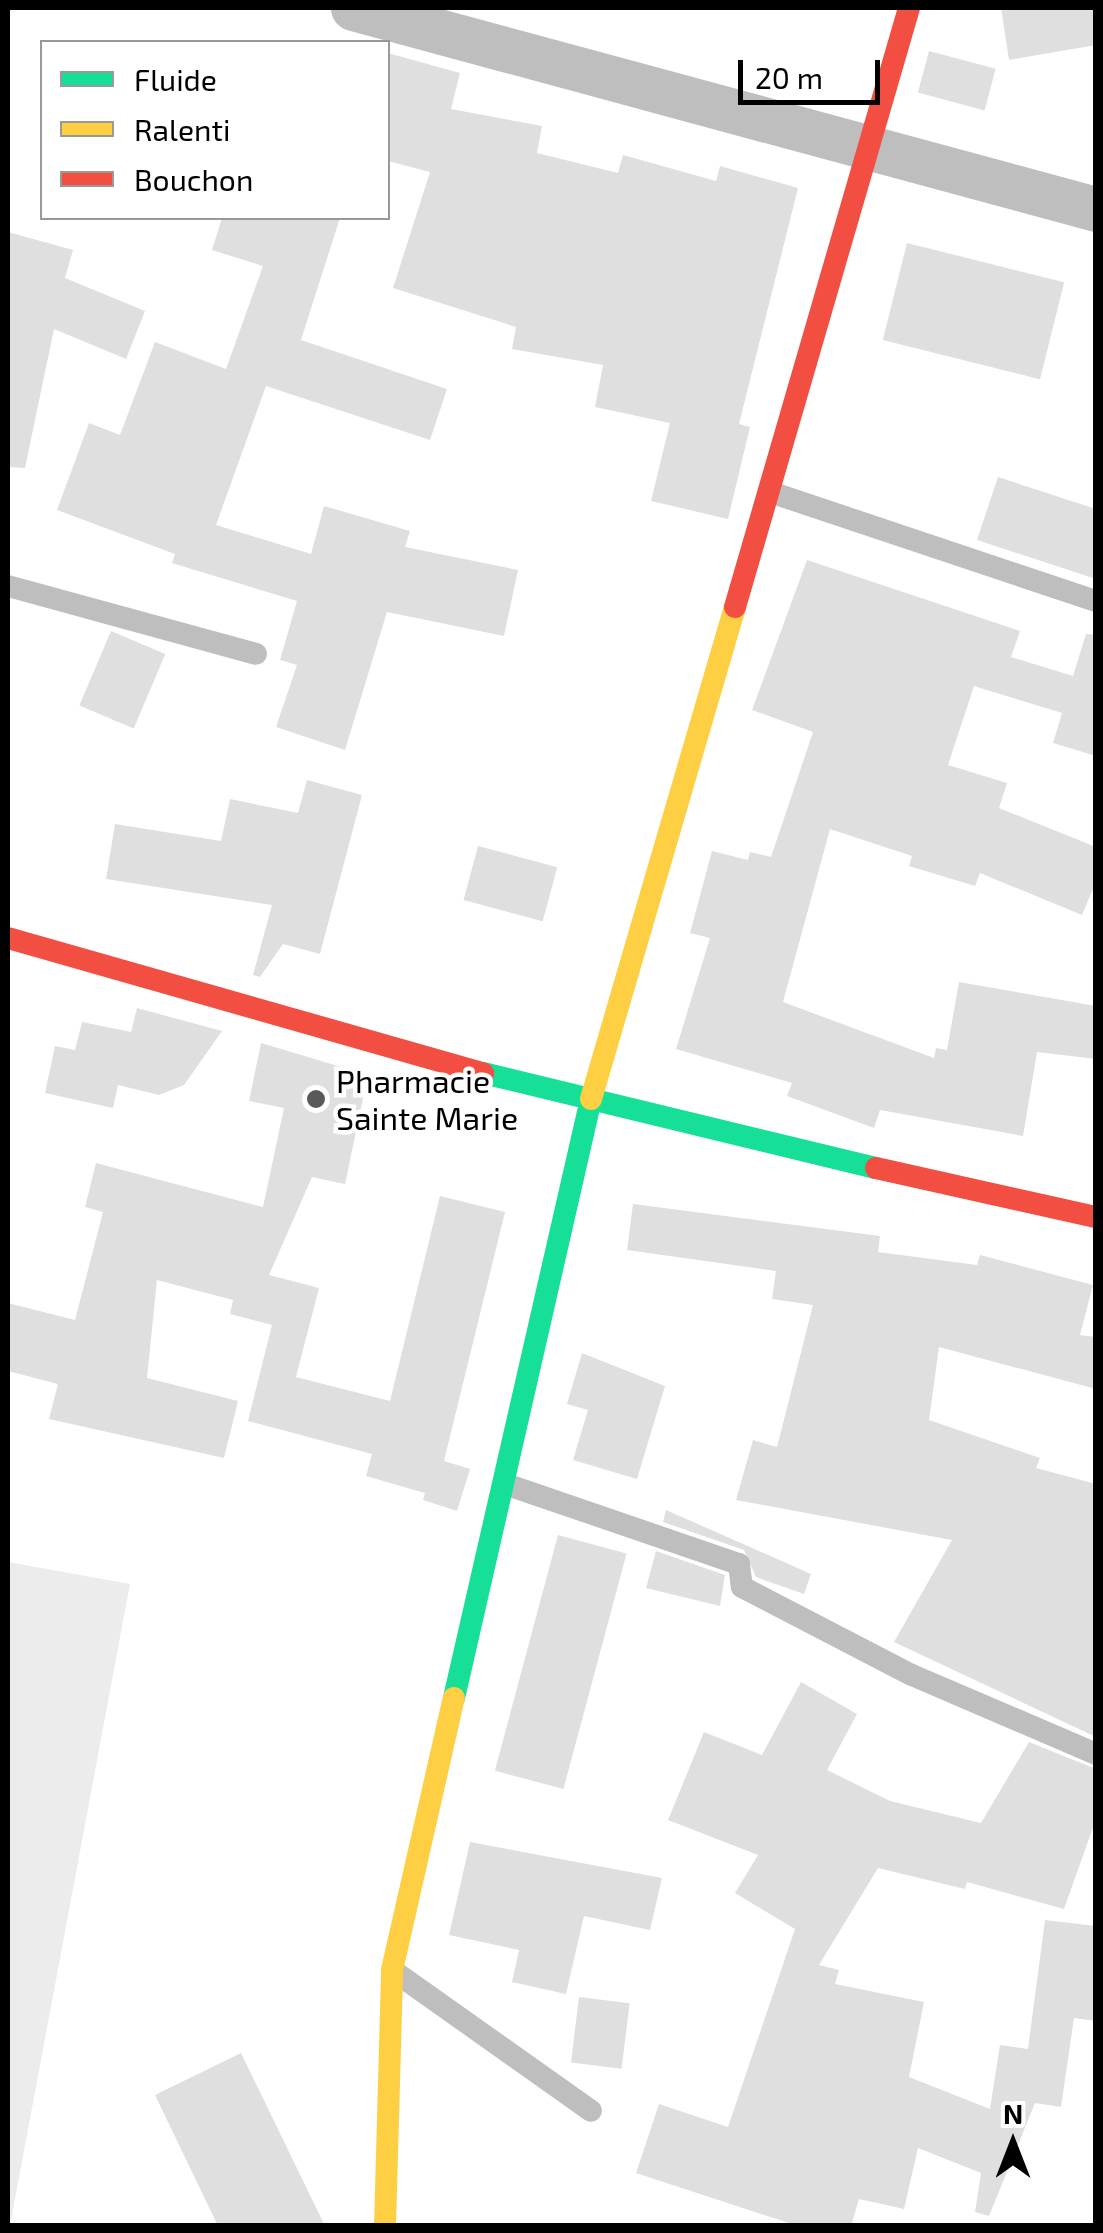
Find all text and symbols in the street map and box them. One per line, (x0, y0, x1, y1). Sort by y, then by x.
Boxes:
legend (40, 40, 390, 220)
scale bar (743, 40, 886, 102)
text: 20 m (755, 59, 823, 95)
text: Fluide (134, 61, 217, 97)
text: Ralenti (134, 111, 230, 147)
text: Bouchon (134, 161, 253, 197)
place label: Pharmacie Sainte Marie (336, 1062, 518, 1137)
marker: Pharmacie Sainte Marie (305, 1088, 327, 1110)
north arrow (963, 2093, 1063, 2193)
text: N (1003, 2096, 1023, 2130)

